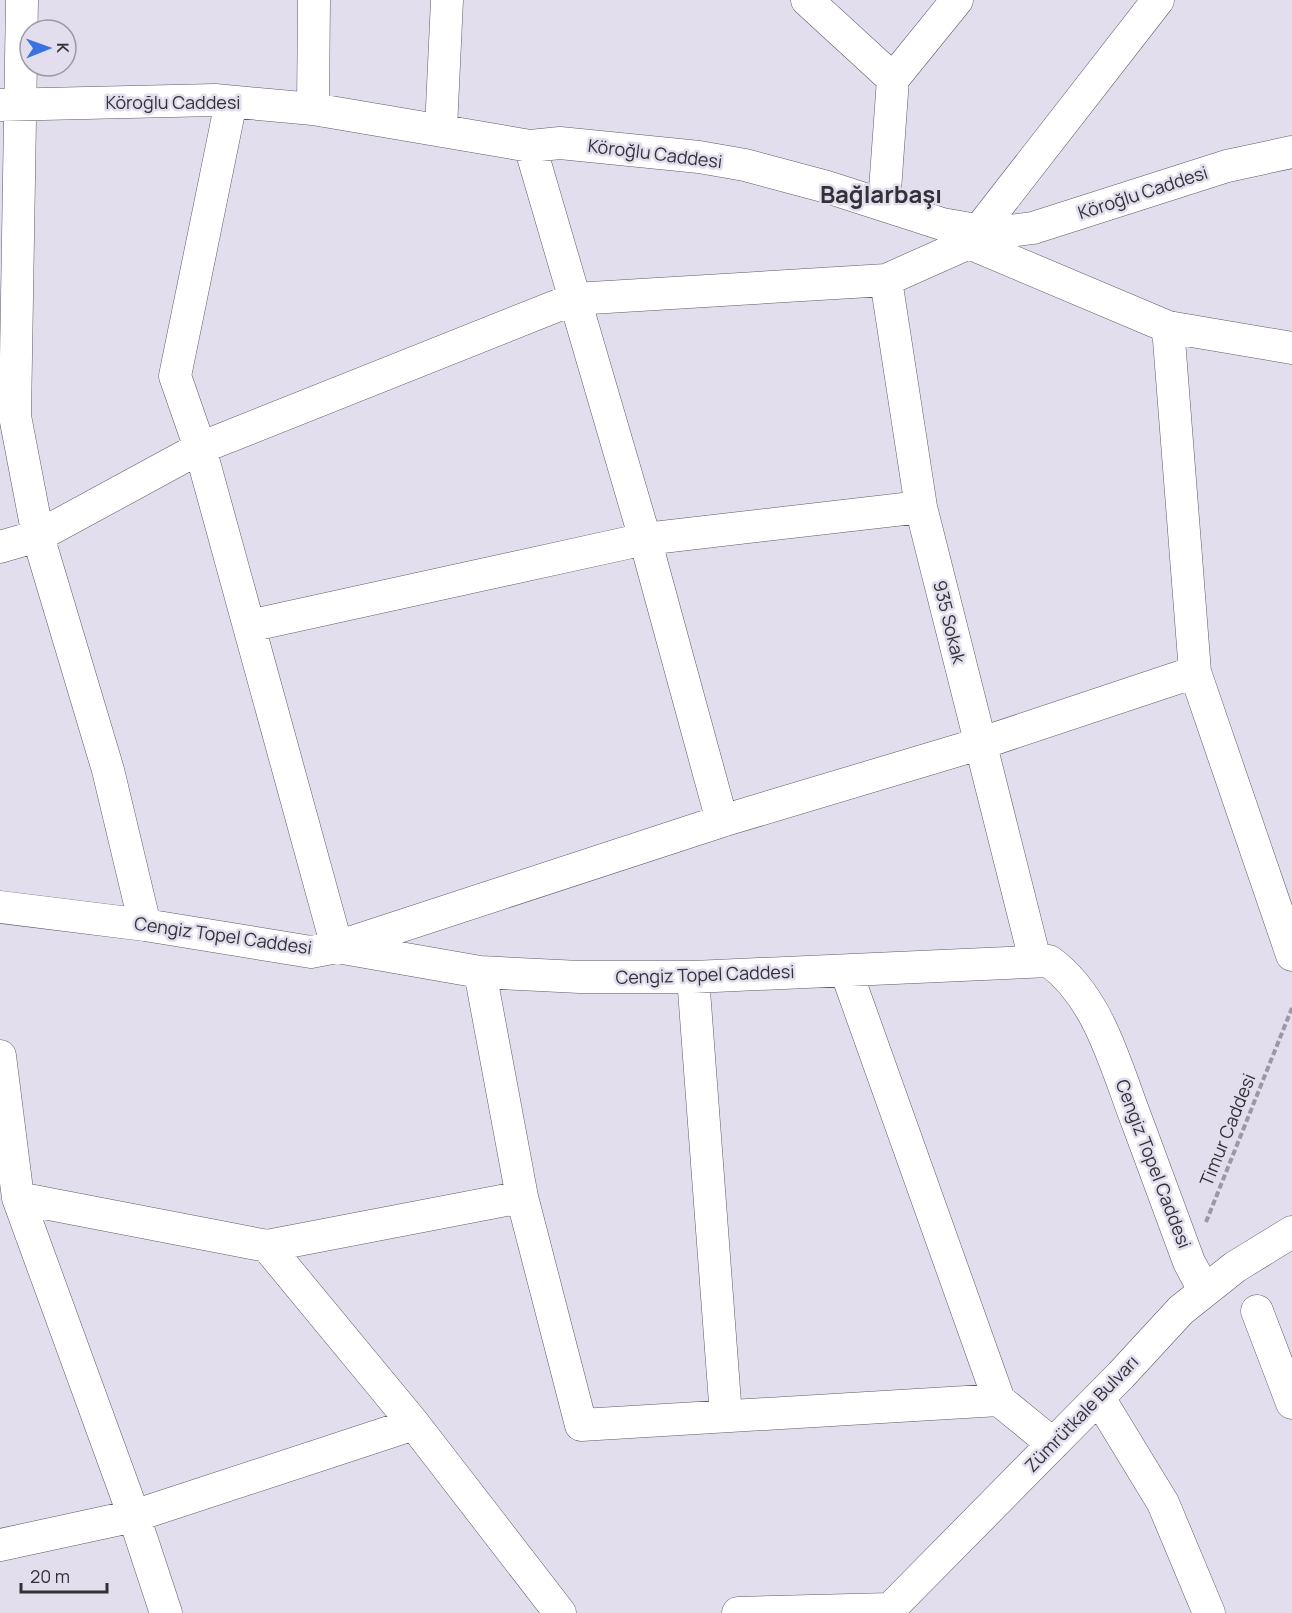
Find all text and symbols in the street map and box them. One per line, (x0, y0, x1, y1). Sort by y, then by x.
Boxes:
north arrow (18, 18, 78, 78)
text: K (52, 42, 74, 54)
street label: Köroğlu Caddesi (105, 90, 241, 114)
street label: Köroğlu Caddesi (587, 133, 724, 173)
street label: Köroğlu Caddesi (1075, 160, 1211, 224)
district label: Bağlarbaşı (820, 177, 942, 210)
street label: 935 Sokak (928, 578, 972, 667)
street label: Cengiz Topel Caddesi (133, 911, 314, 959)
street label: Cengiz Topel Caddesi (615, 959, 795, 989)
street label: Timur Caddesi (1194, 1070, 1261, 1189)
street label: Cengiz Topel Caddesi (1111, 1076, 1197, 1252)
street label: Zümrütkale Bulvarı (1019, 1350, 1143, 1477)
scale bar (21, 1556, 106, 1594)
text: 20 m (30, 1564, 70, 1588)

